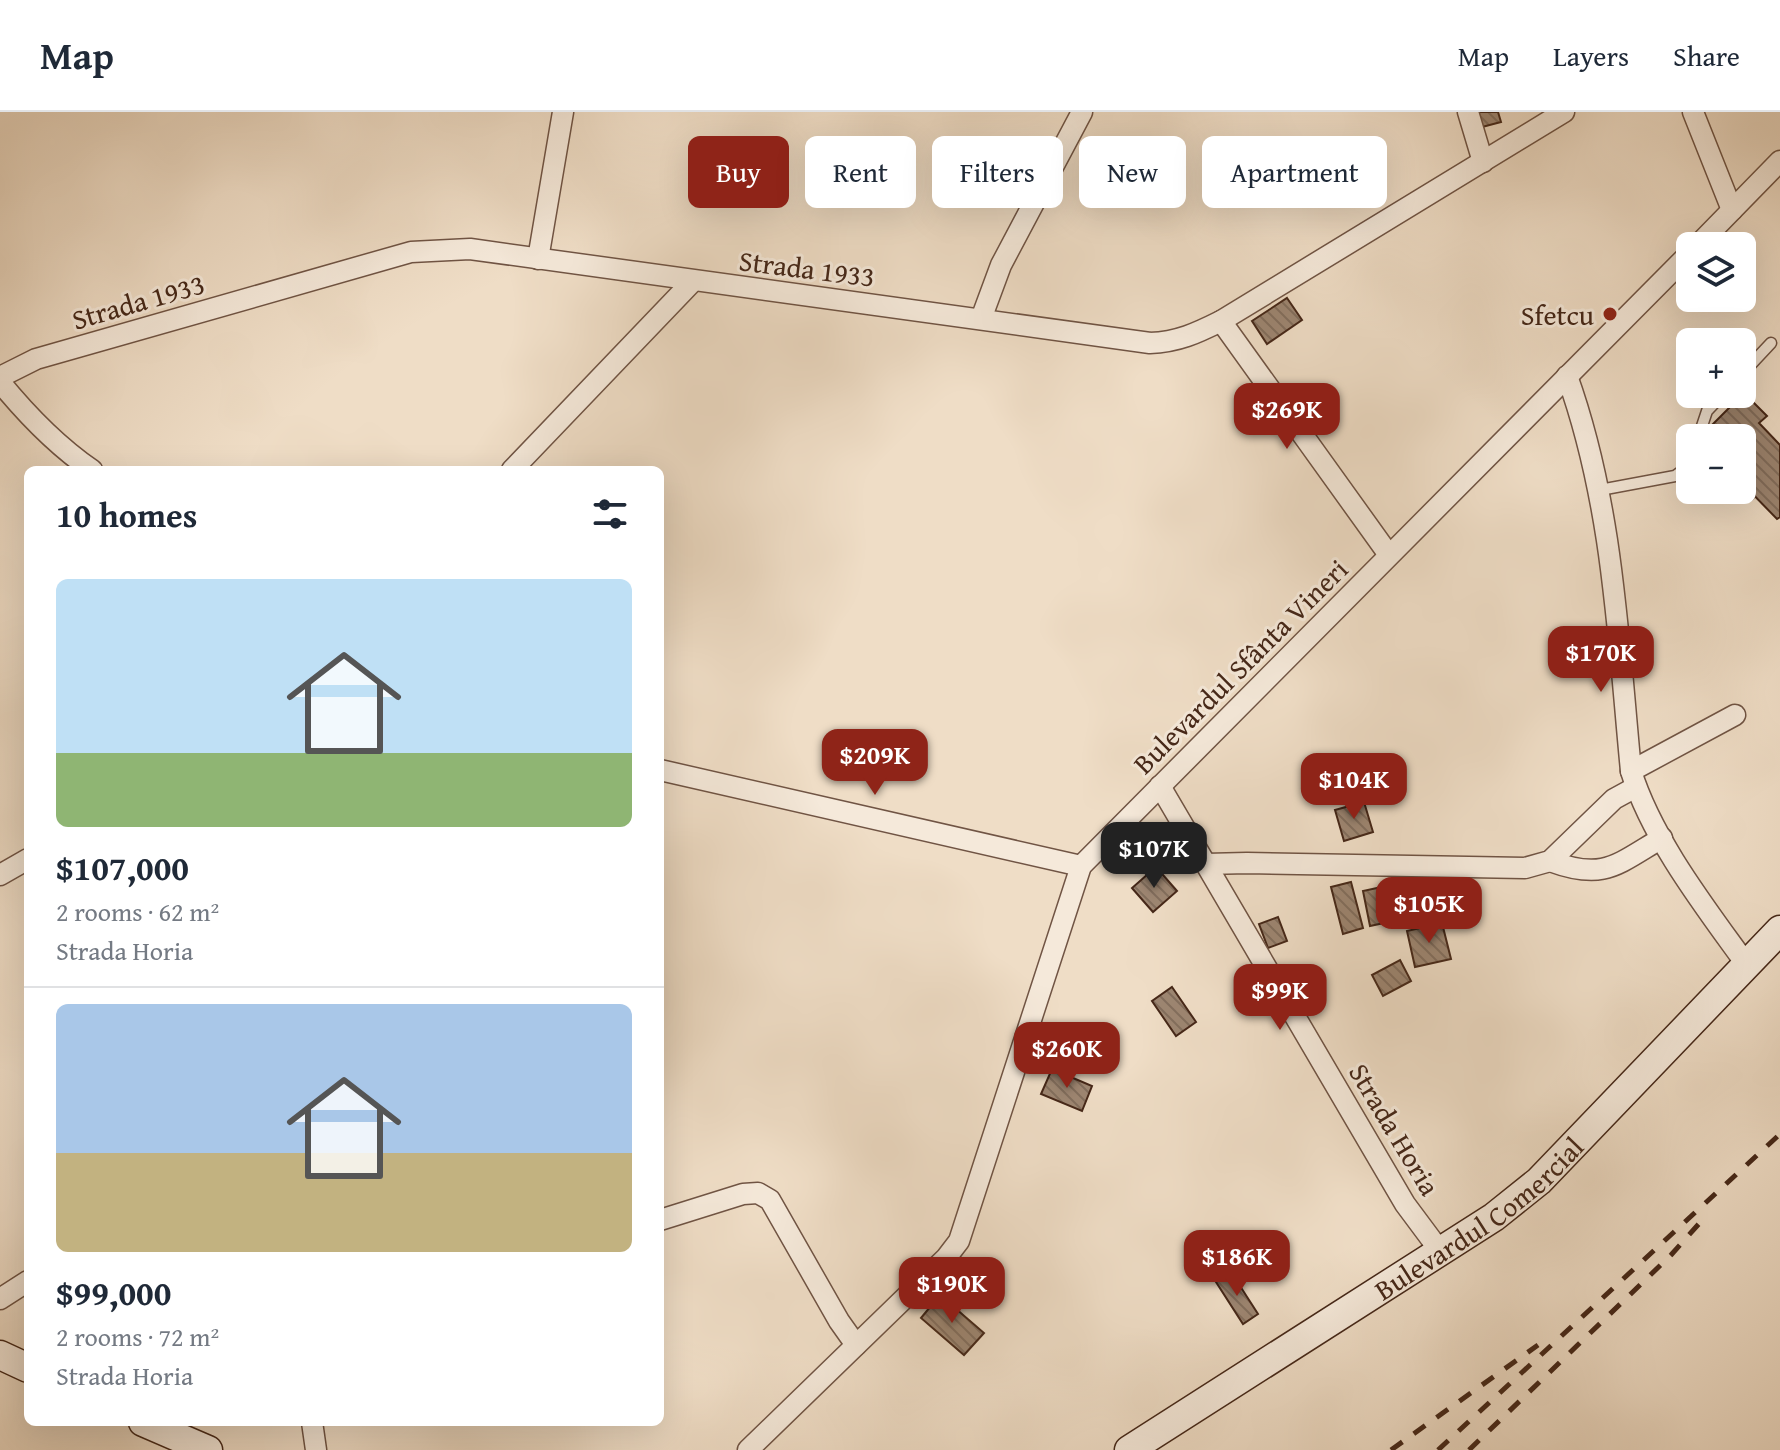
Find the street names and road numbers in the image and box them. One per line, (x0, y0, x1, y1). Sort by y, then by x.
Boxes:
street label: Strada 1933 (737, 239, 877, 297)
street label: Strada 1933 (67, 263, 209, 339)
street label: Bulevardul Sfânta Vineri (1123, 549, 1357, 783)
street label: Strada Horia (1339, 1055, 1451, 1204)
street label: Bulevardul Comercial (1366, 1127, 1592, 1309)

